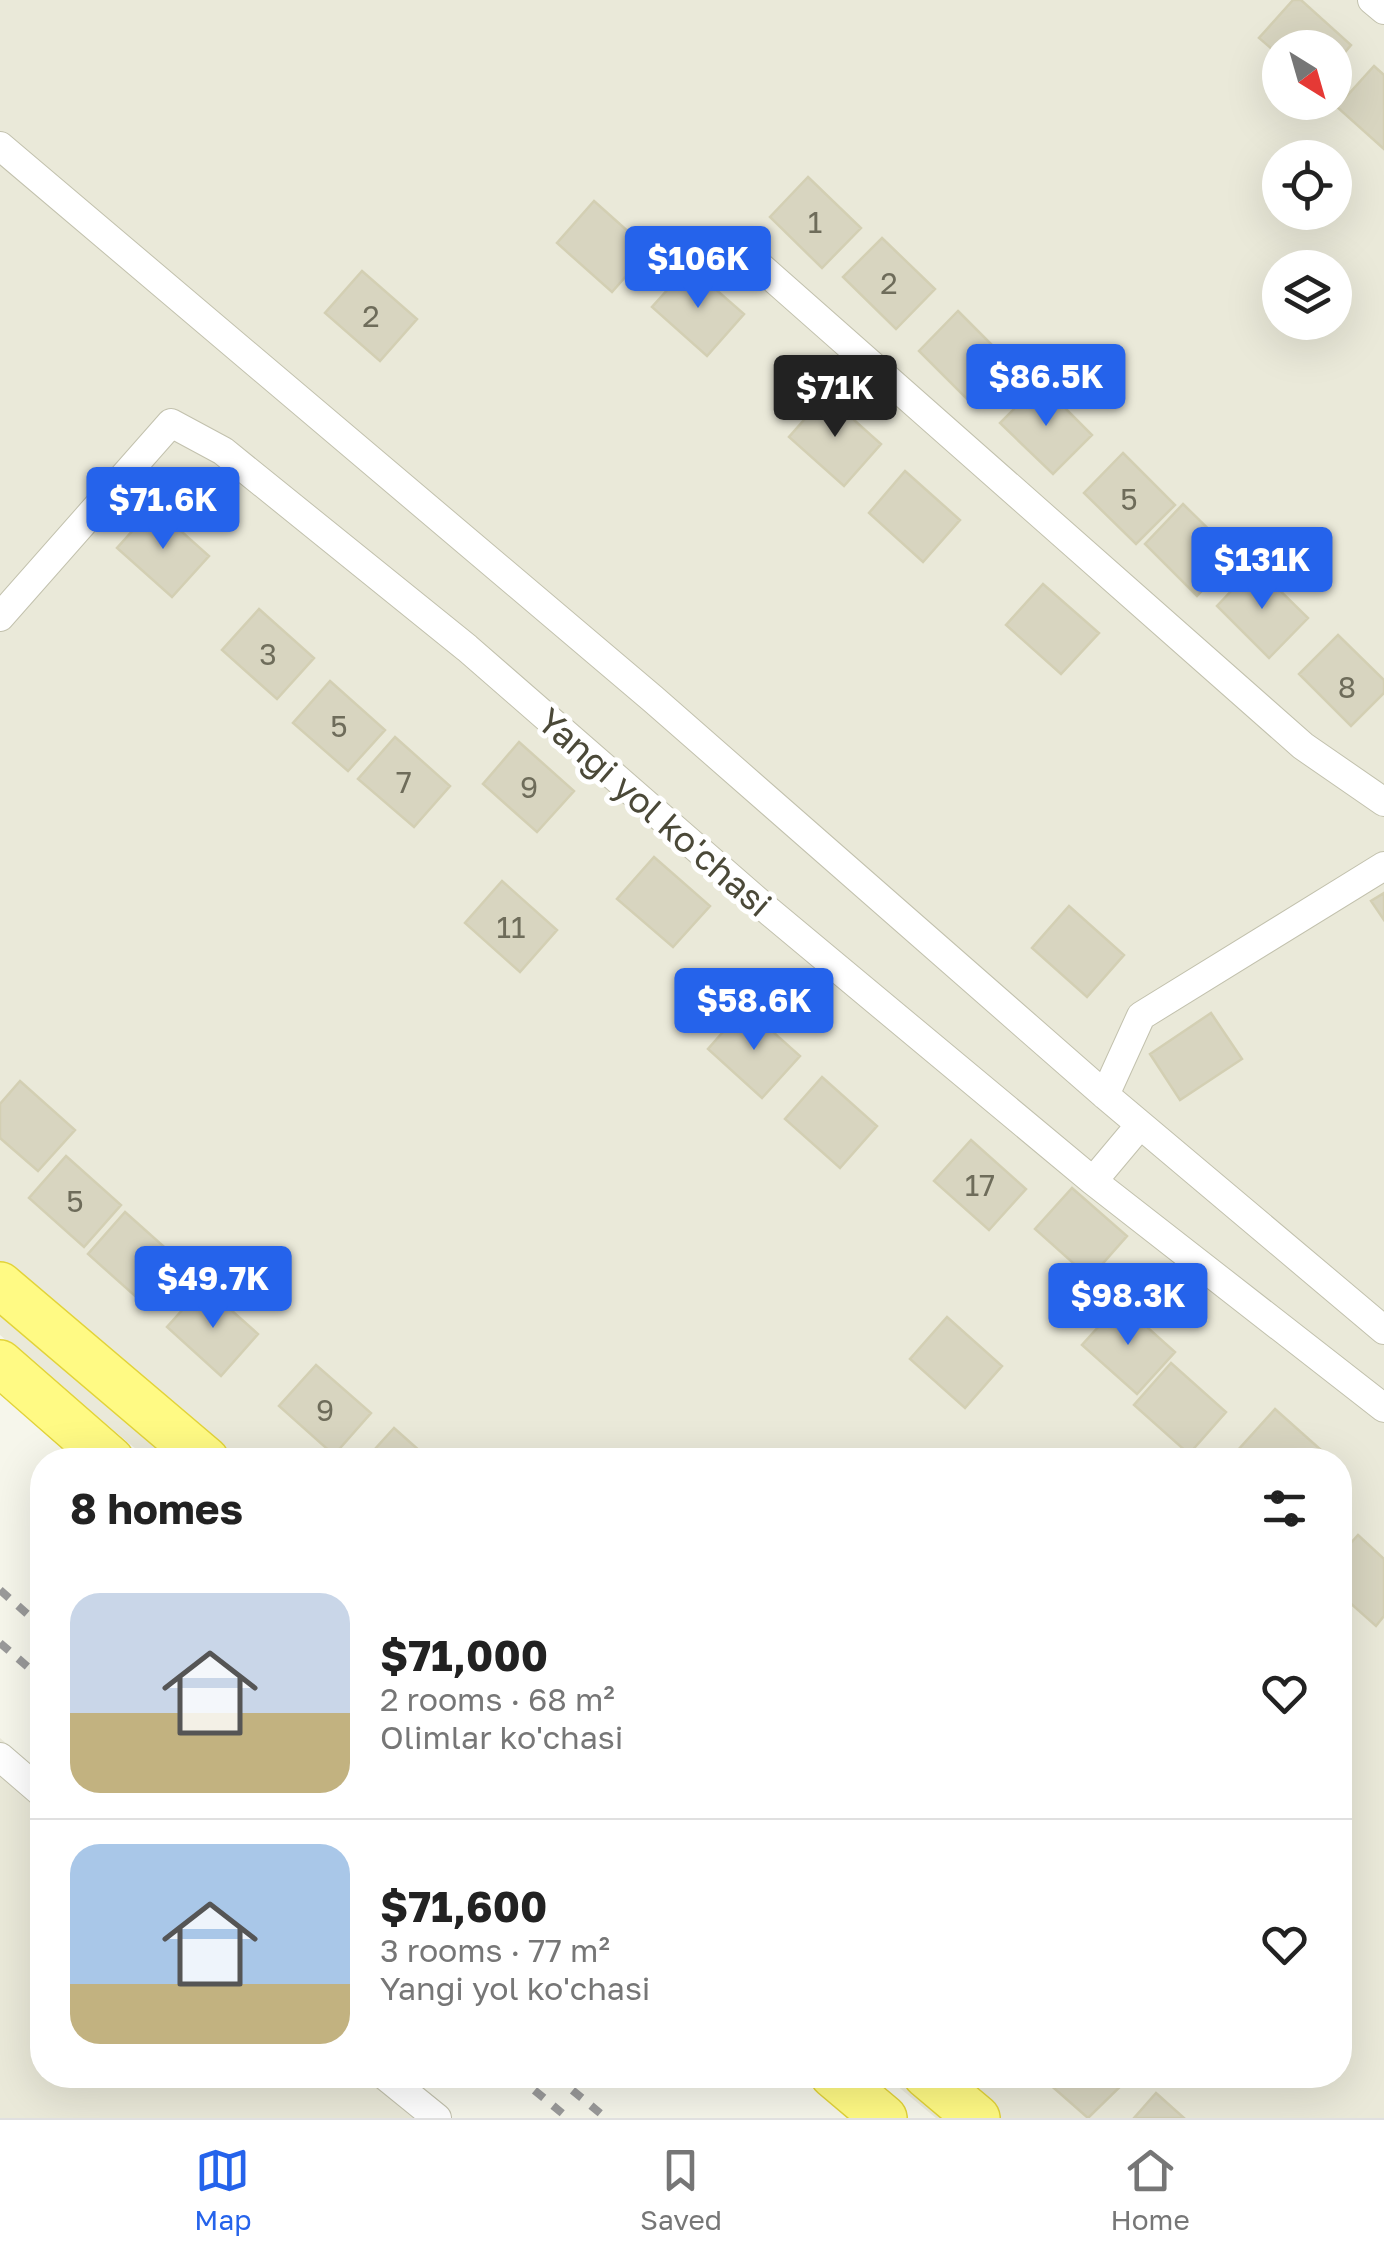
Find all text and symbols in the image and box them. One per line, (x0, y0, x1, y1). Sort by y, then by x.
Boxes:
north arrow (1262, 30, 1352, 120)
map controls (1262, 30, 1352, 340)
button: locate (1262, 140, 1352, 230)
house number: 1 (808, 204, 822, 240)
pin: $106K (628, 226, 768, 311)
text: $106K (647, 239, 749, 277)
button: layers (1262, 250, 1352, 340)
house number: 2 (880, 265, 898, 301)
house number: 2 (362, 298, 380, 334)
pin: $86.5K (965, 344, 1127, 429)
pin: $71K (776, 355, 894, 440)
text: $86.5K (988, 357, 1104, 395)
text: $71K (796, 368, 874, 406)
pin: $71.6K (82, 467, 244, 552)
text: $71.6K (108, 480, 218, 518)
house number: 5 (1120, 481, 1138, 517)
pin: $131K (1192, 527, 1332, 612)
text: $131K (1213, 540, 1311, 578)
house number: 3 (259, 636, 277, 672)
house number: 8 (1338, 669, 1356, 705)
street label: Yangi yol ko'chasi (530, 699, 780, 925)
house number: 5 (330, 708, 348, 744)
house number: 7 (396, 764, 412, 800)
house number: 9 (520, 769, 538, 805)
house number: 11 (496, 909, 526, 945)
pin: $58.6K (673, 968, 835, 1053)
text: $58.6K (696, 981, 812, 1019)
house number: 17 (965, 1167, 995, 1203)
house number: 5 (66, 1183, 84, 1219)
pin: $49.7K (132, 1246, 294, 1331)
text: $49.7K (157, 1259, 269, 1297)
pin: $98.3K (1047, 1263, 1209, 1348)
text: $98.3K (1070, 1276, 1186, 1314)
house number: 9 (316, 1392, 334, 1428)
icon: filters (1257, 1481, 1312, 1536)
text: 8 homes (70, 1483, 243, 1533)
text: $71,000 (380, 1630, 548, 1680)
icon: home (150, 1633, 270, 1753)
icon: heart (1257, 1666, 1312, 1721)
text: 2 rooms · 68 m² (380, 1680, 615, 1718)
text: Olimlar ko'chasi (380, 1718, 623, 1756)
text: $71,600 (380, 1881, 547, 1931)
icon: home (150, 1884, 270, 2004)
icon: heart (1257, 1917, 1312, 1972)
text: 3 rooms · 77 m² (380, 1931, 610, 1969)
text: Yangi yol ko'chasi (380, 1969, 650, 2007)
tab: Map (194, 2143, 251, 2236)
tab: Saved (640, 2143, 722, 2236)
tab: Home (1111, 2143, 1190, 2236)

